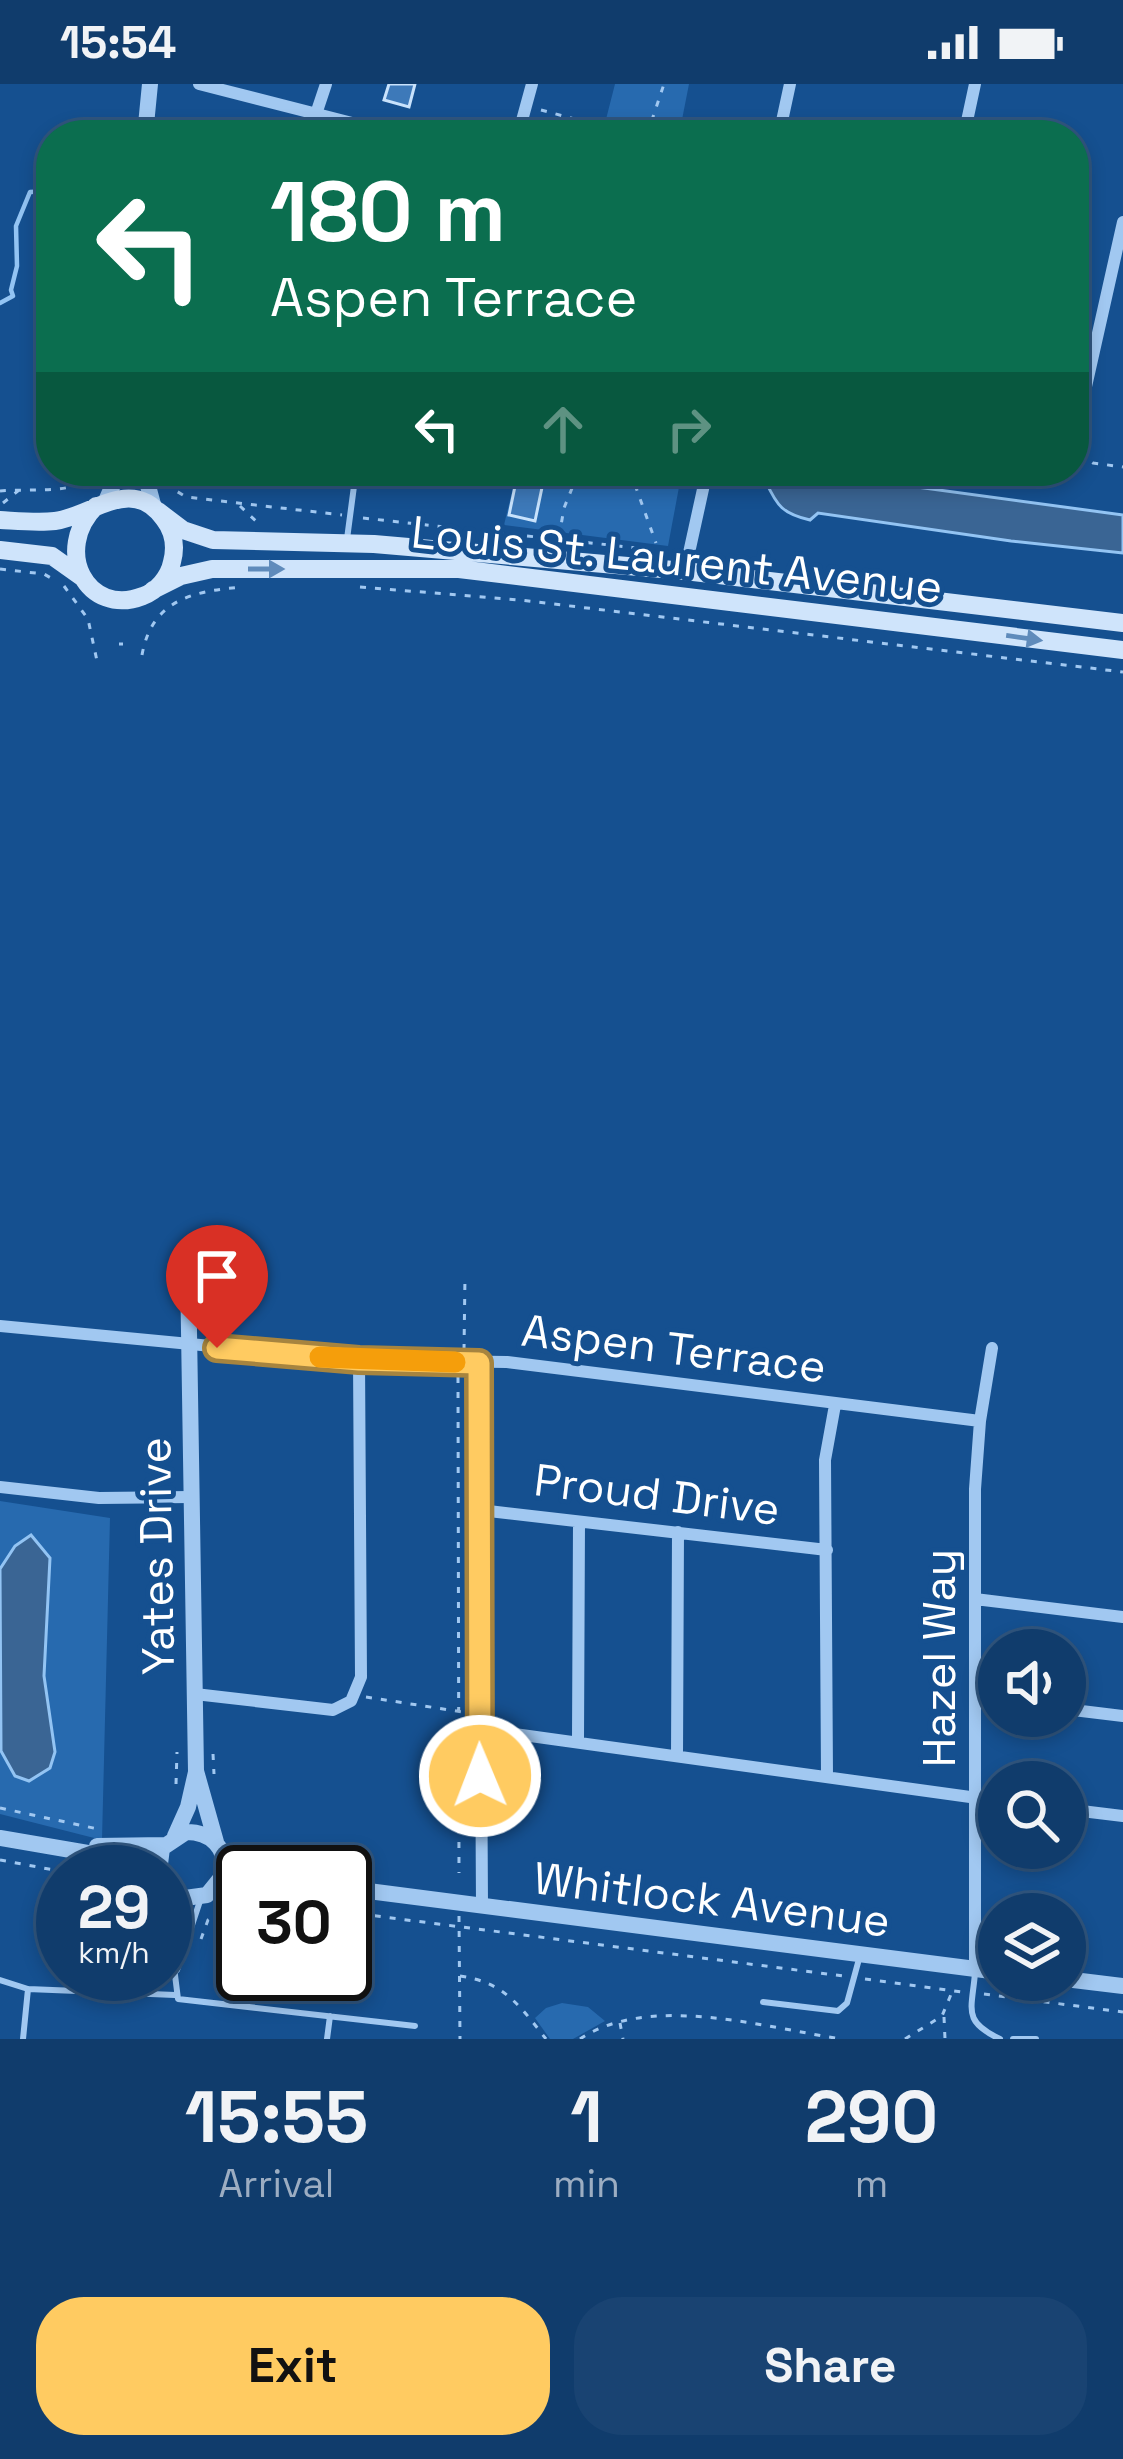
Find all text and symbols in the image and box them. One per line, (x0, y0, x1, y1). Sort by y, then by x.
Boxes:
text: 15:54 (60, 14, 176, 71)
text: 180 m (270, 158, 506, 266)
icon: left (72, 168, 228, 324)
text: Aspen Terrace (270, 263, 638, 332)
icon: left (404, 396, 470, 462)
icon: ahead (530, 396, 596, 462)
icon: right (656, 396, 722, 462)
street label: Louis St. Laurent Avenue (409, 503, 945, 616)
one-way arrow (248, 559, 286, 579)
one-way arrow (1006, 628, 1044, 647)
pin (166, 1225, 268, 1348)
icon: arrive (184, 1243, 250, 1309)
street label: Aspen Terrace (518, 1302, 829, 1395)
street label: Yates Drive (126, 1437, 187, 1675)
street label: Proud Drive (531, 1451, 783, 1538)
street label: Hazel Way (911, 1549, 968, 1767)
map controls (978, 1629, 1086, 2001)
button: sound (978, 1629, 1086, 1737)
position arrow (417, 1713, 543, 1839)
button: search (978, 1761, 1086, 1869)
speed limit sign: 30 (216, 1845, 372, 2001)
street label: Whitlock Avenue (531, 1849, 893, 1950)
text: 29 (78, 1869, 150, 1946)
button: layers (978, 1893, 1086, 2001)
text: km/h (78, 1933, 150, 1972)
text: 15:55 (185, 2071, 368, 2163)
text: 1 (570, 2071, 603, 2163)
text: 290 (805, 2071, 938, 2163)
text: Arrival (219, 2159, 334, 2208)
text: min (553, 2159, 620, 2208)
text: m (855, 2159, 888, 2208)
button: Exit (36, 2297, 550, 2435)
button: Share (574, 2297, 1087, 2435)

